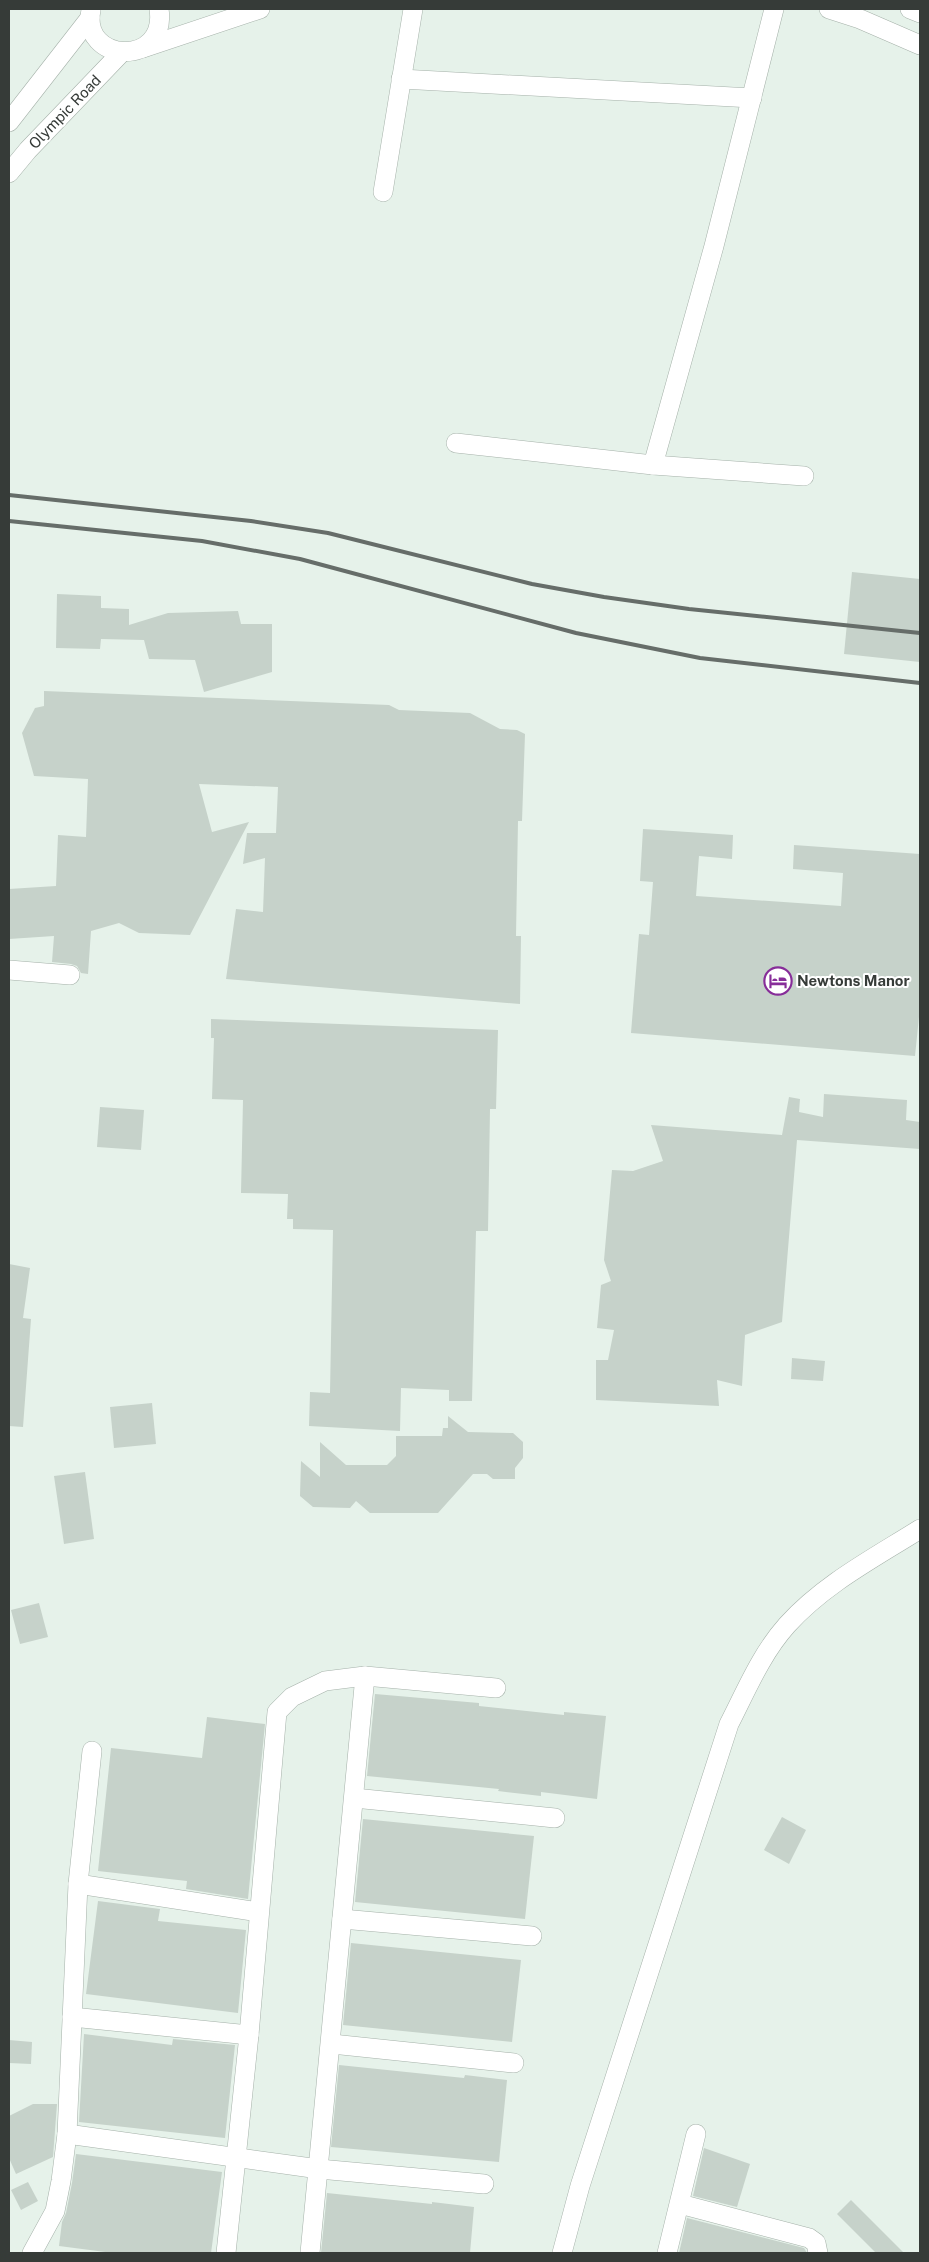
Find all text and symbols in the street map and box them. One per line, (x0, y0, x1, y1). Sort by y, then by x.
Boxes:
street label: Olympic Road (25, 71, 104, 152)
hotel icon: Newtons Manor (763, 966, 793, 996)
place label: Newtons Manor (797, 972, 910, 989)

